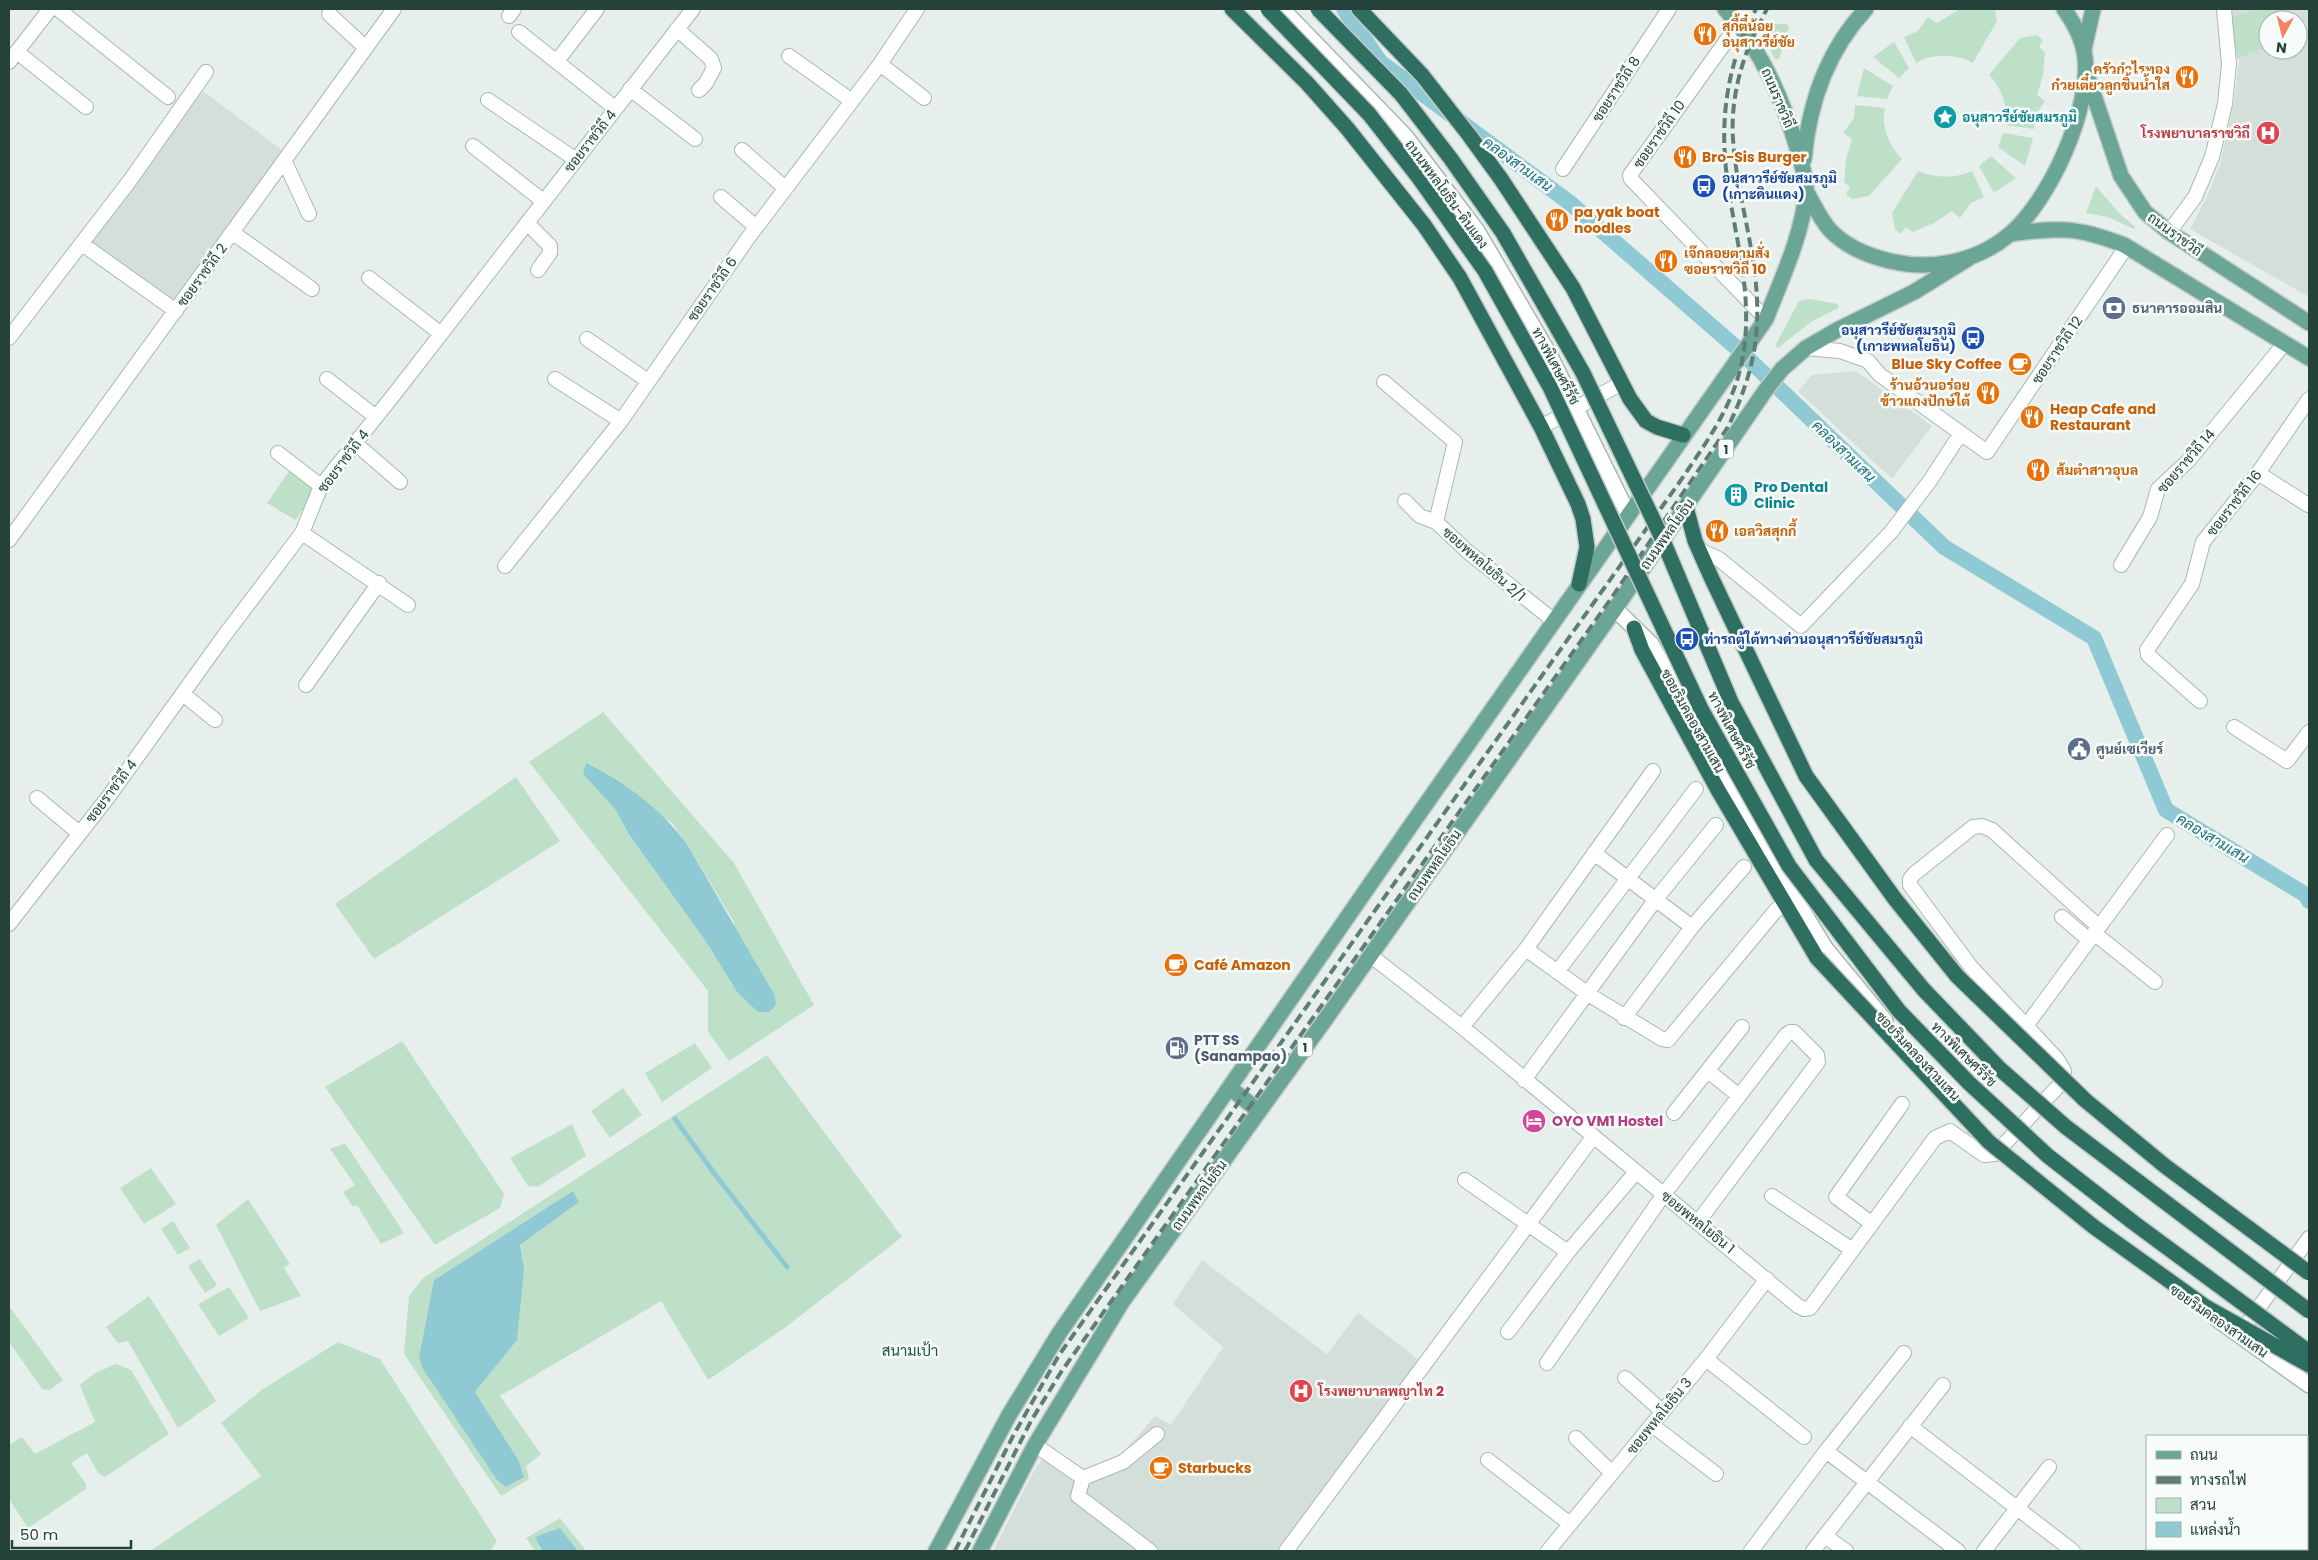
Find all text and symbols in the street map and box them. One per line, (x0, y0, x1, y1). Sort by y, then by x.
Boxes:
north arrow (2258, 10, 2308, 60)
place label: สุกี้ตี๋น้อย อนุสาวรีย์ชัย (1722, 13, 1795, 53)
restaurant icon: สุกี้ตี๋น้อย อนุสาวรีย์ชัย (1692, 21, 1718, 47)
text: N (2275, 37, 2288, 58)
street label: ซอยราชวิถี 8 (1587, 52, 1645, 126)
place label: ครัวกำไรทอง ก๋วยเตี๋ยวลูกชิ้นน้ำใส (2051, 59, 2170, 96)
restaurant icon: ครัวกำไรทอง ก๋วยเตี๋ยวลูกชิ้นน้ำใส (2174, 64, 2200, 90)
street label: ถนนราชวิถี (1756, 65, 1800, 131)
street label: ซอยราชวิถี 10 (1628, 96, 1690, 172)
place icon: อนุสาวรีย์ชัยสมรภูมิ (1932, 104, 1958, 130)
street label: ซอยราชวิถี 4 (559, 105, 621, 177)
place label: อนุสาวรีย์ชัยสมรภูมิ (1962, 107, 2077, 128)
hospital icon: โรงพยาบาลราชวิถี (2255, 120, 2281, 146)
place label: โรงพยาบาลราชวิถี (2140, 123, 2250, 143)
water label: คลองสามเสน (1479, 132, 1557, 197)
street label: ถนนพหลโยธิน-ดินแดง (1401, 135, 1493, 253)
restaurant icon: Bro-Sis Burger (1672, 144, 1698, 170)
place label: Bro-Sis Burger (1702, 147, 1807, 167)
place label: อนุสาวรีย์ชัยสมรภูมิ (เกาะดินแดง) (1722, 168, 1837, 204)
bus stop icon: อนุสาวรีย์ชัยสมรภูมิ (เกาะดินแดง) (1691, 173, 1717, 199)
place label: pa yak boat noodles (1574, 202, 1660, 238)
restaurant icon: pa yak boat noodles (1544, 207, 1570, 233)
street label: ถนนราชวิถี (2144, 207, 2206, 261)
street label: ซอยราชวิถี 2 (172, 239, 232, 311)
place label: เจ๊กลอยตามสั่ง ซอยราชวิถี 10 (1684, 241, 1770, 279)
restaurant icon: เจ๊กลอยตามสั่ง ซอยราชวิถี 10 (1653, 248, 1679, 274)
street label: ซอยราชวิถี 6 (682, 253, 742, 325)
bank icon: ธนาคารออมสิน (2101, 295, 2127, 321)
place label: ธนาคารออมสิน (2132, 298, 2222, 318)
street label: ซอยราชวิถี 12 (2027, 312, 2087, 388)
place label: อนุสาวรีย์ชัยสมรภูมิ (เกาะพหลโยธิน) (1841, 320, 1956, 356)
street label: ทางพิเศษศรีรัช (1527, 324, 1585, 408)
bus stop icon: อนุสาวรีย์ชัยสมรภูมิ (เกาะพหลโยธิน) (1960, 325, 1986, 351)
cafe icon: Blue Sky Coffee (2007, 351, 2033, 377)
place label: Blue Sky Coffee (1892, 354, 2002, 374)
place label: ร้านอ้วนอร่อย ข้าวแกงปักษ์ใต้ (1880, 375, 1971, 411)
restaurant icon: ร้านอ้วนอร่อย ข้าวแกงปักษ์ใต้ (1975, 380, 2001, 406)
place label: Heap Cafe and Restaurant (2050, 399, 2156, 435)
restaurant icon: Heap Cafe and Restaurant (2019, 404, 2045, 430)
water label: คลองสามเสน (1807, 415, 1881, 487)
street label: ซอยราชวิถี 14 (2152, 424, 2220, 497)
street label: ซอยราชวิถี 4 (313, 425, 374, 497)
road number: 1 (1718, 439, 1734, 458)
restaurant icon: ส้มตำสาวอุบล (2025, 457, 2051, 483)
place label: ส้มตำสาวอุบล (2056, 460, 2138, 481)
street label: ซอยราชวิถี 16 (2202, 466, 2266, 540)
place label: Pro Dental Clinic (1754, 477, 1828, 513)
building icon: Pro Dental Clinic (1723, 482, 1749, 508)
street label: ถนนพหลโยธิน (1635, 494, 1699, 574)
restaurant icon: เอลวิสสุกกี้ (1704, 518, 1730, 544)
place label: เอลวิสสุกกี้ (1734, 518, 1798, 542)
street label: ซอยพหลโยธิน 2/1 (1438, 522, 1530, 606)
bus stop icon: ท่ารถตู้ใต้ทางด่วนอนุสาวรีย์ชัยสมรภูมิ (1674, 626, 1700, 652)
place label: ท่ารถตู้ใต้ทางด่วนอนุสาวรีย์ชัยสมรภูมิ (1704, 629, 1923, 650)
street label: ซอยริมคลองสามเสน (1656, 665, 1730, 777)
street label: ทางพิเศษศรีรัช (1703, 688, 1761, 772)
public building icon: ศูนย์เซเวียร์ (2066, 736, 2092, 762)
place label: ศูนย์เซเวียร์ (2096, 739, 2165, 760)
street label: ซอยราชวิถี 4 (81, 755, 142, 827)
water label: คลองสามเสน (2173, 808, 2254, 868)
street label: ถนนพหลโยธิน (1402, 825, 1466, 905)
cafe icon: Café Amazon (1163, 952, 1189, 978)
place label: Café Amazon (1194, 955, 1291, 975)
street label: ซอยริมคลองสามเสน (1871, 1007, 1965, 1105)
street label: ทางพิเศษศรีรัช (1927, 1017, 2001, 1091)
place label: PTT SS (Sanampao) (1194, 1030, 1287, 1066)
fuel station icon: PTT SS (Sanampao) (1164, 1035, 1190, 1061)
road number: 1 (1298, 1038, 1312, 1056)
hotel icon: OYO VM1 Hostel (1521, 1108, 1547, 1134)
place label: OYO VM1 Hostel (1552, 1111, 1663, 1131)
street label: ถนนพหลโยธิน (1167, 1156, 1231, 1234)
street label: ซอยพหลโยธิน 1 (1657, 1186, 1739, 1258)
street label: ซอยริมคลองสามเสน (2166, 1279, 2272, 1363)
district label: สนามเป้า (882, 1340, 938, 1361)
street label: ซอยพหลโยธิน 3 (1622, 1373, 1696, 1459)
hospital icon: โรงพยาบาลพญาไท 2 (1288, 1378, 1314, 1404)
place label: โรงพยาบาลพญาไท 2 (1317, 1381, 1444, 1401)
legend (2146, 1435, 2308, 1550)
text: ถนน (2190, 1444, 2218, 1465)
cafe icon: Starbucks (1148, 1455, 1174, 1481)
place label: Starbucks (1178, 1458, 1252, 1478)
text: ทางรถไฟ (2190, 1469, 2247, 1490)
text: สวน (2190, 1494, 2216, 1515)
text: แหล่งน้ำ (2190, 1517, 2241, 1540)
scale bar (12, 1518, 131, 1550)
text: 50 m (20, 1524, 58, 1545)

